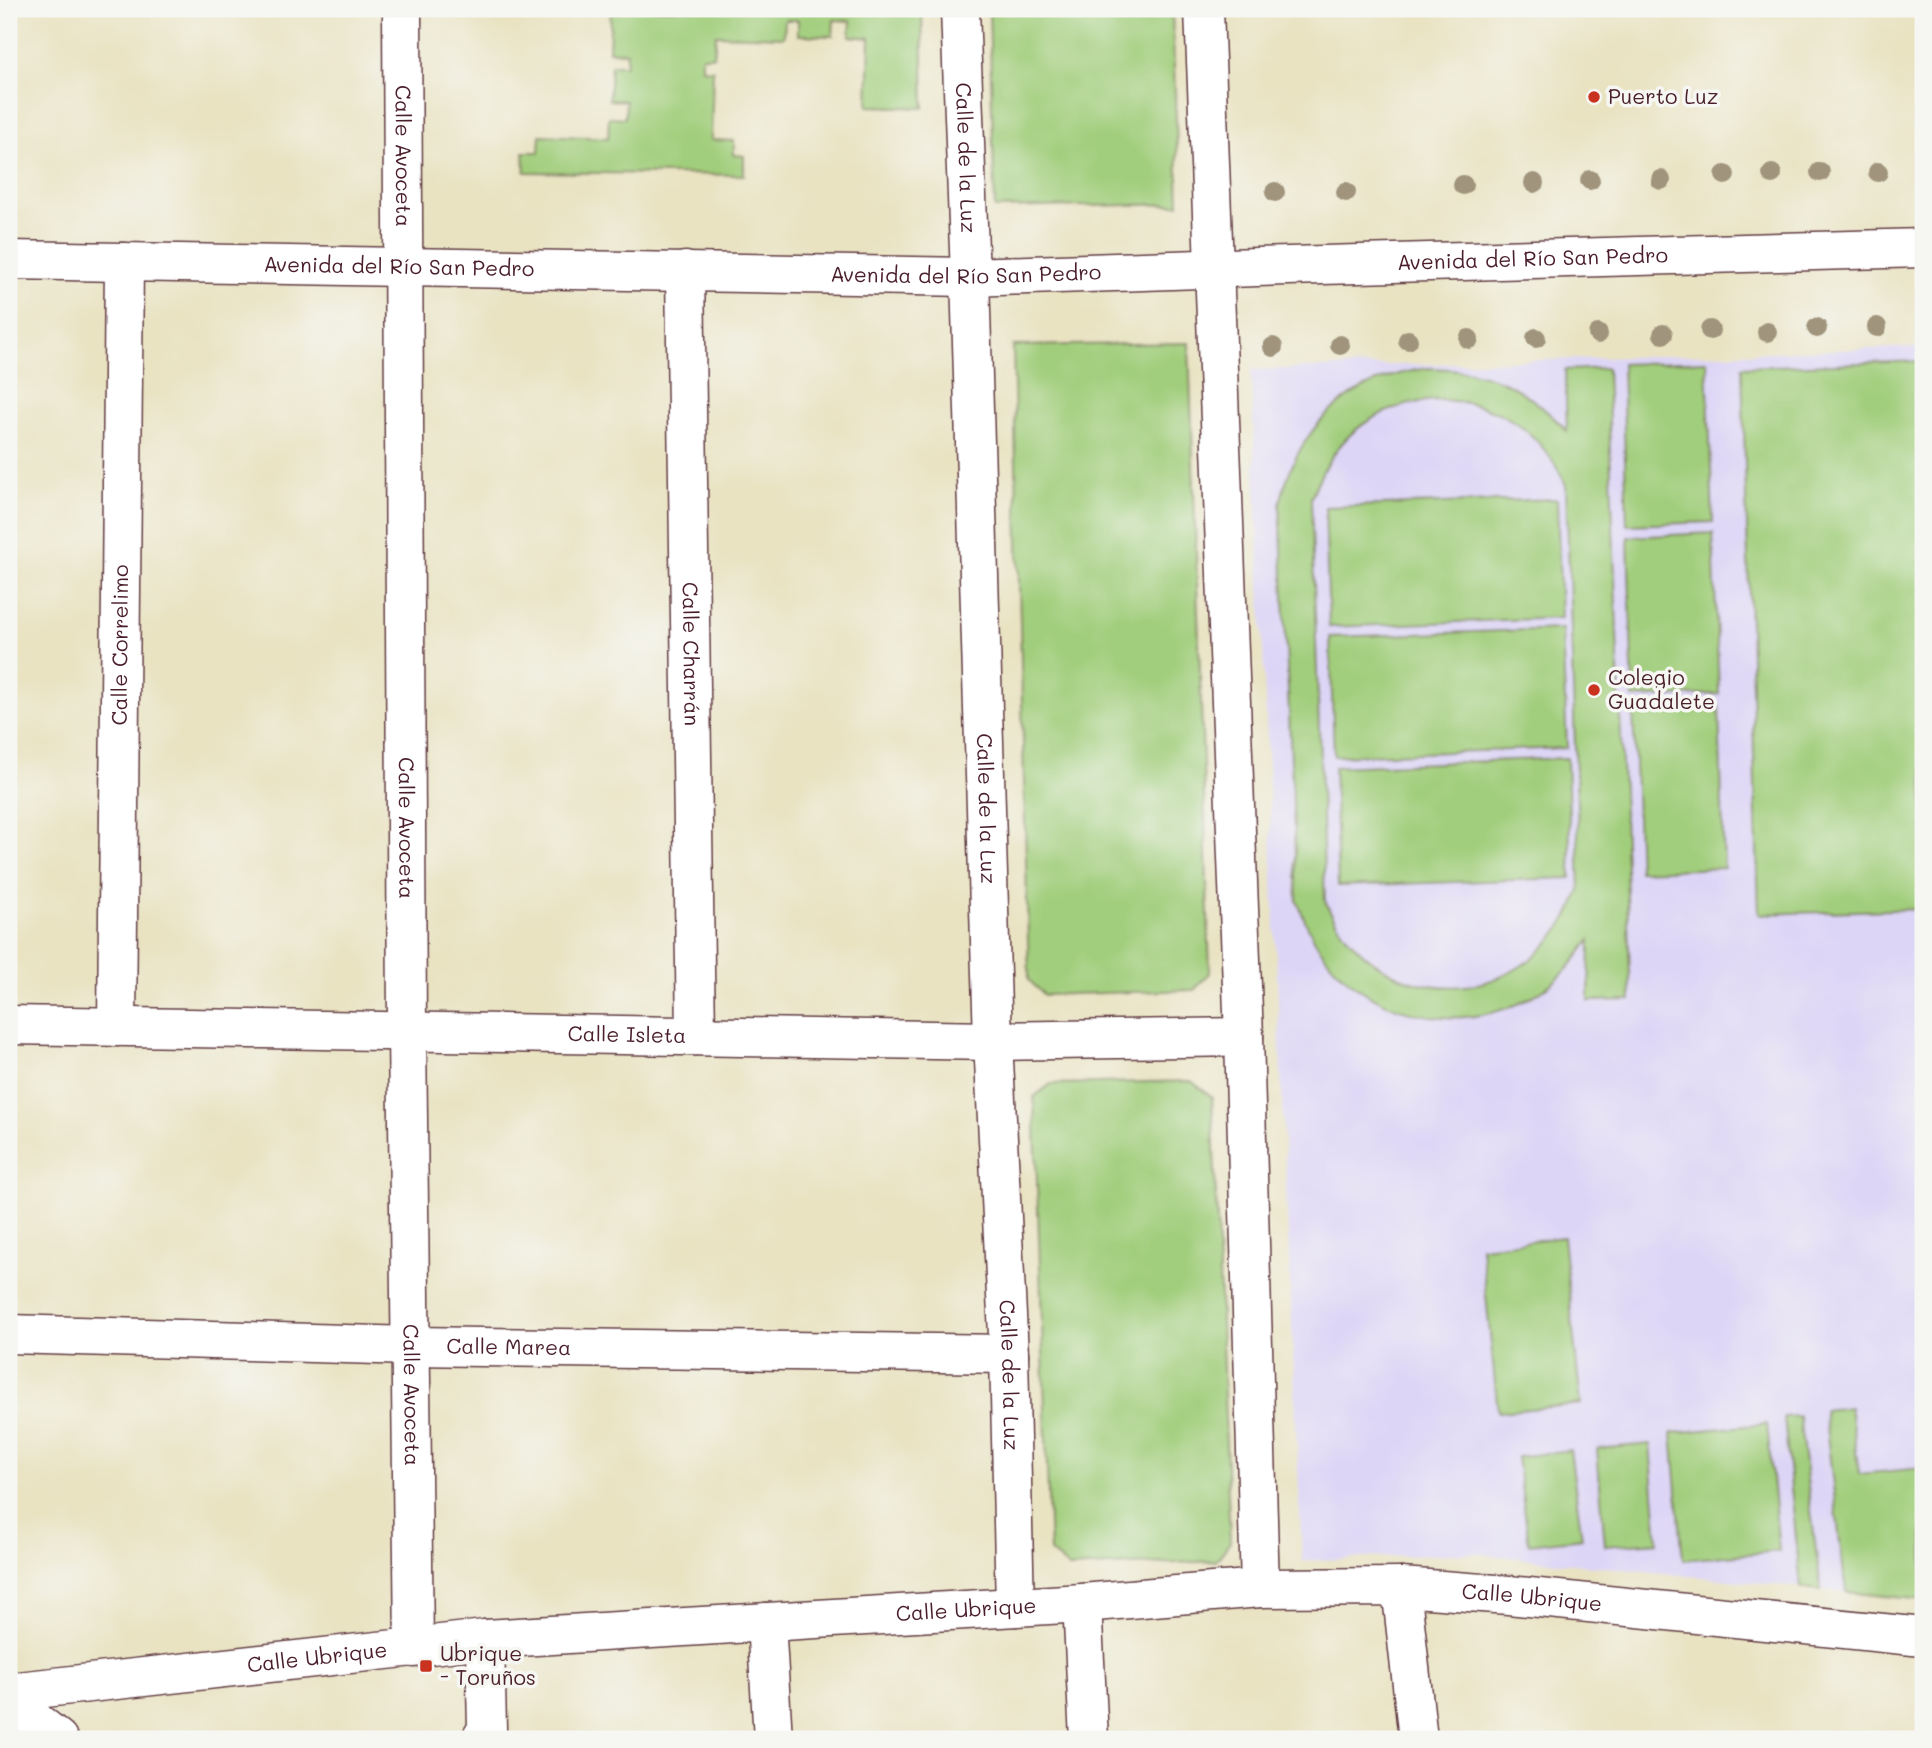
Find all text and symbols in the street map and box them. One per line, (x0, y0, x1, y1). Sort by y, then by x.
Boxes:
street label: Calle de la Luz (951, 82, 983, 234)
place label: Puerto Luz (1608, 82, 1718, 109)
street label: Calle Avoceta (390, 85, 418, 227)
marker: Puerto Luz (1586, 89, 1602, 105)
street label: Avenida del Río San Pedro (1397, 240, 1668, 275)
street label: Avenida del Río San Pedro (263, 250, 535, 281)
street label: Avenida del Río San Pedro (830, 257, 1102, 289)
street label: Calle Correlimo (105, 564, 133, 726)
street label: Calle Charrán (677, 582, 707, 726)
place label: Colegio Guadalete (1608, 663, 1715, 714)
marker: Colegio Guadalete (1586, 682, 1602, 698)
street label: Calle de la Luz (972, 733, 1003, 884)
street label: Calle Avoceta (394, 757, 421, 899)
street label: Calle Isleta (568, 1019, 686, 1048)
street label: Calle de la Luz (994, 1299, 1026, 1451)
street label: Calle Avoceta (398, 1324, 427, 1466)
street label: Calle Marea (446, 1331, 571, 1360)
street label: Calle Ubrique (1461, 1577, 1603, 1616)
street label: Calle Ubrique (895, 1591, 1037, 1626)
street label: Calle Ubrique (245, 1635, 388, 1677)
place label: Ubrique - Toruños (440, 1639, 536, 1690)
marker: Ubrique - Toruños (418, 1658, 434, 1674)

